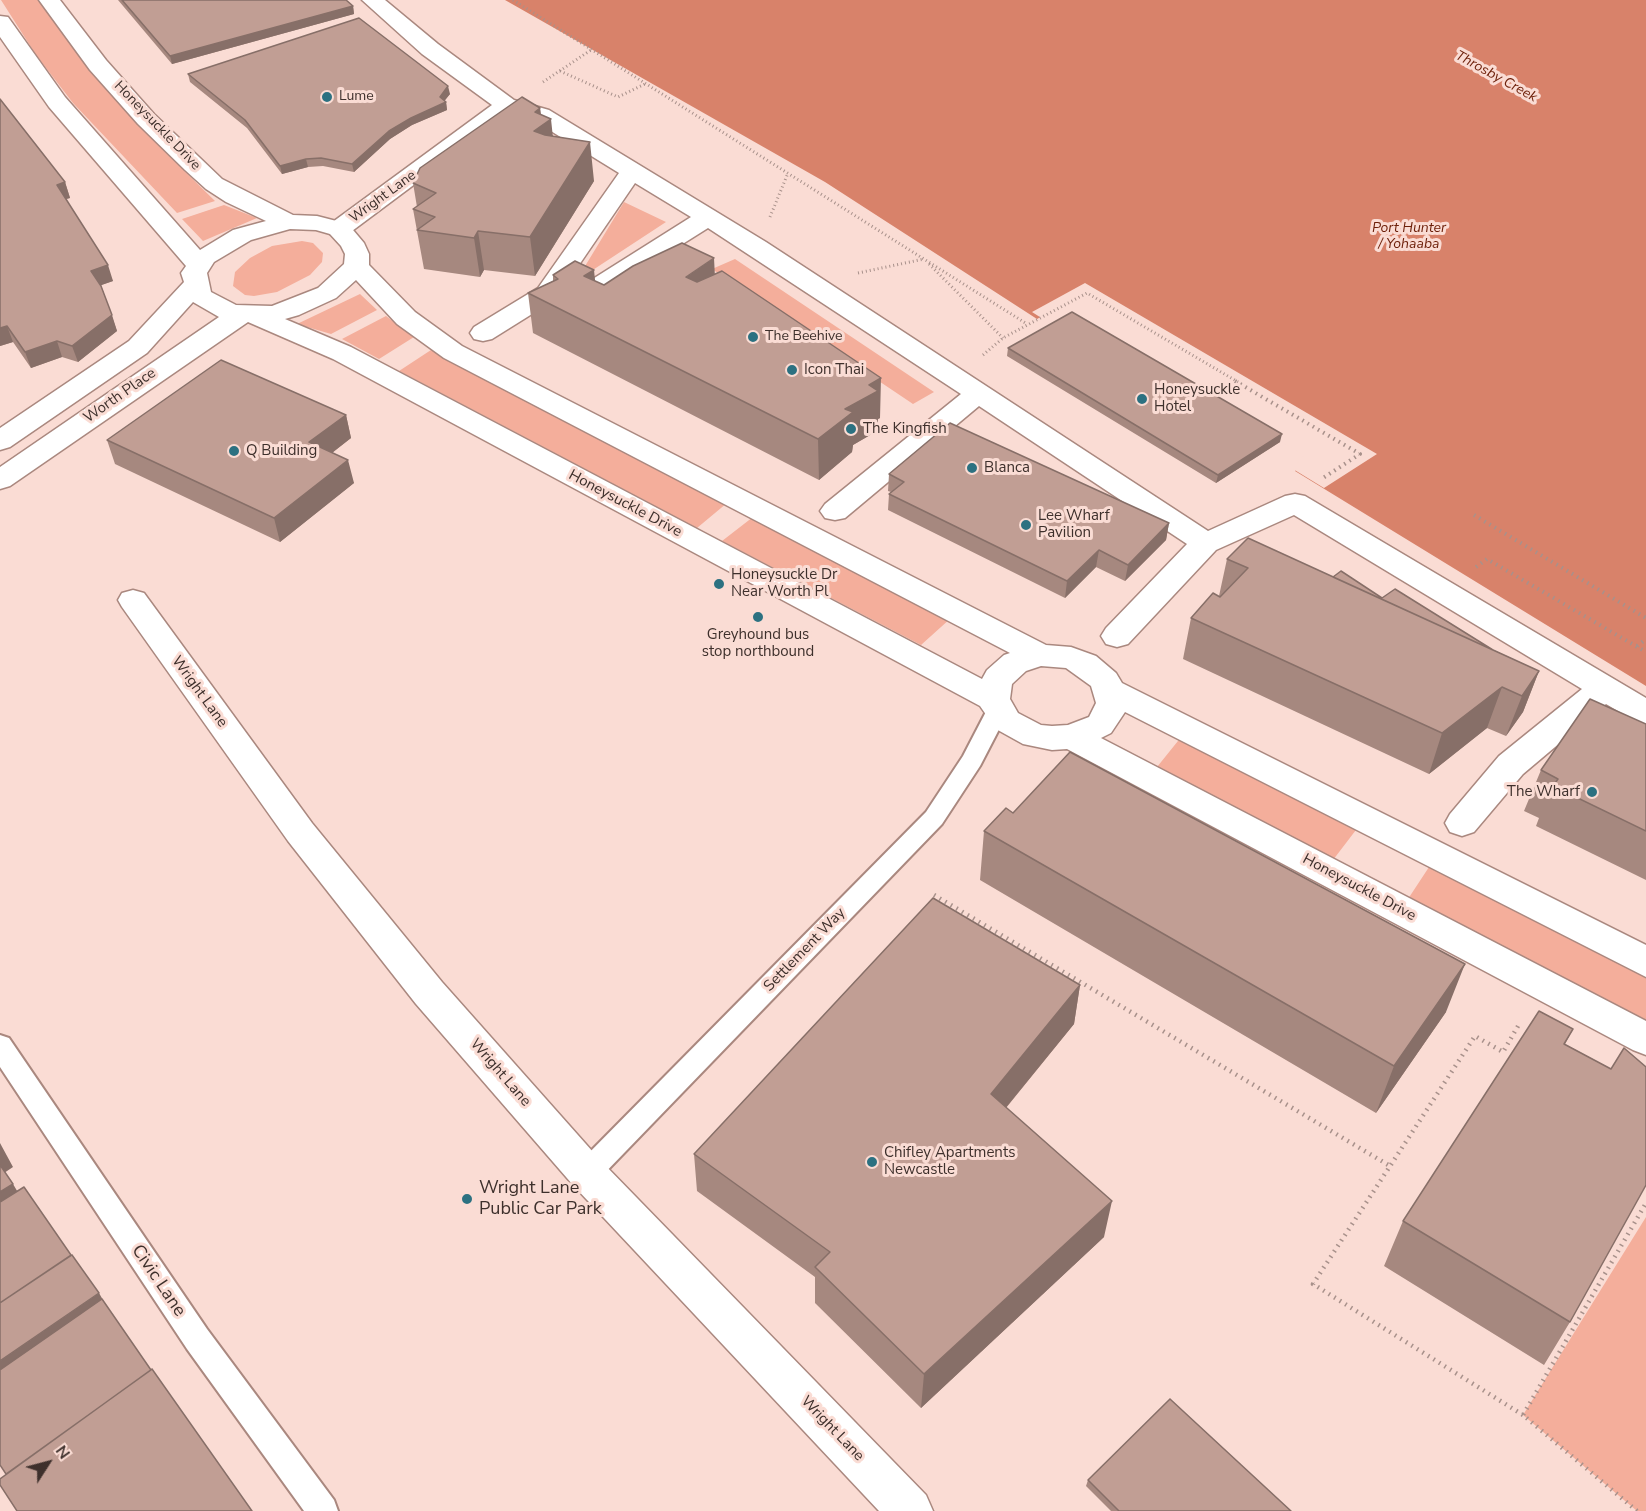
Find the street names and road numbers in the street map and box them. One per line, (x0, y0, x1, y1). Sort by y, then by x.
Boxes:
street label: Honeysuckle Drive (110, 78, 204, 174)
street label: Wright Lane (347, 167, 419, 227)
street label: Worth Place (80, 365, 160, 427)
street label: Honeysuckle Drive (565, 467, 685, 541)
street label: Wright Lane (167, 653, 231, 731)
street label: Honeysuckle Drive (1299, 851, 1419, 925)
street label: Settlement Way (760, 904, 850, 996)
street label: Wright Lane (466, 1036, 534, 1110)
street label: Civic Lane (126, 1241, 190, 1321)
street label: Wright Lane (797, 1393, 867, 1465)

